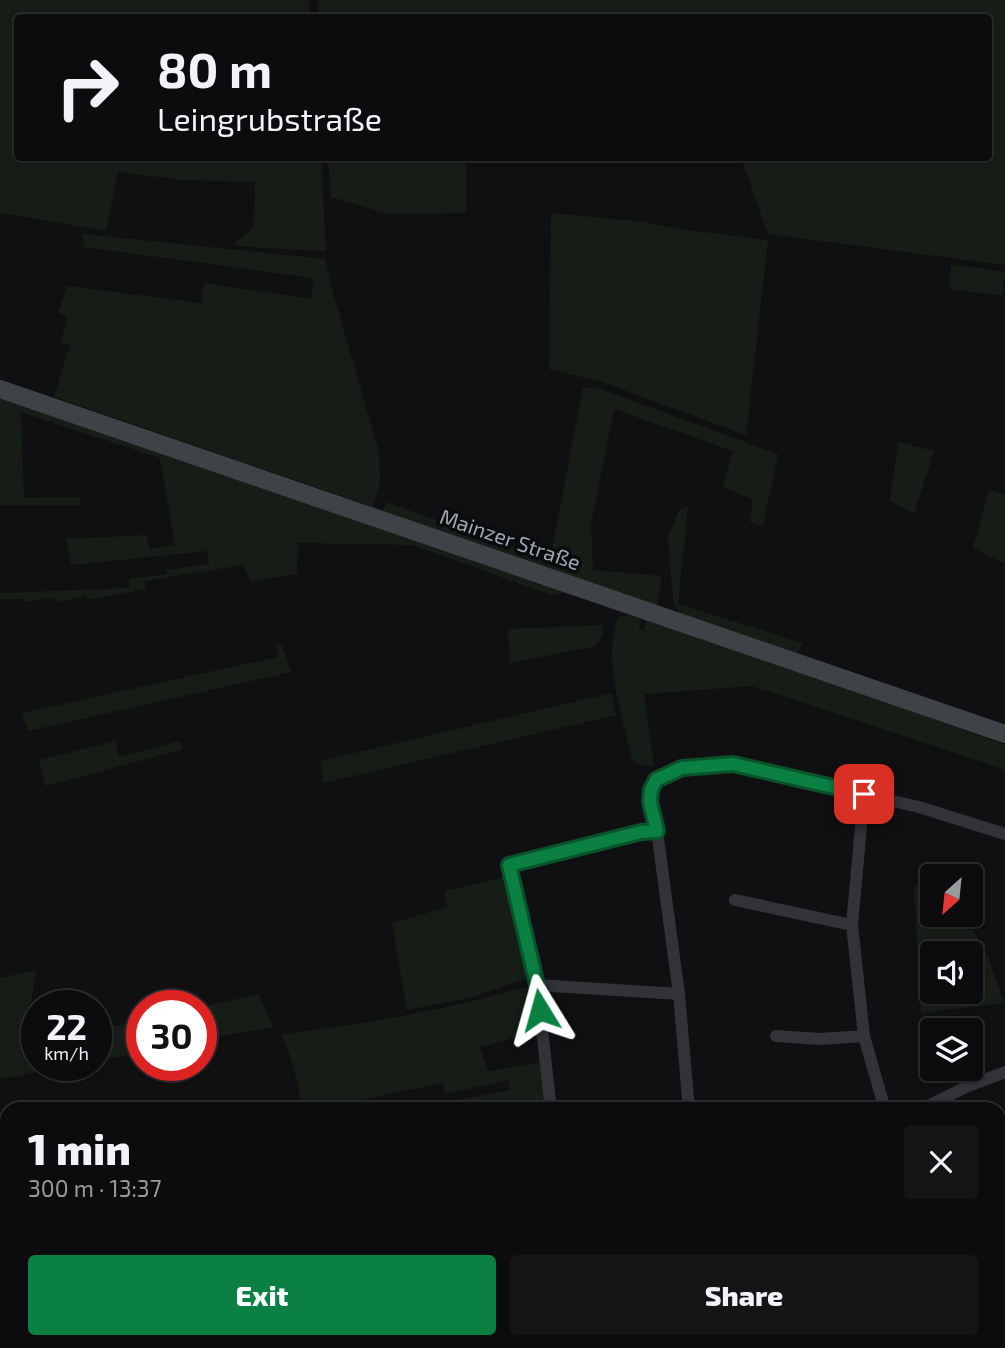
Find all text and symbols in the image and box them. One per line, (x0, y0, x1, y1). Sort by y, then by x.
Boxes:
text: 80 m (157, 39, 272, 98)
icon: right (42, 42, 133, 133)
text: Leingrubstraße (157, 99, 382, 137)
street label: Mainzer Straße (437, 503, 584, 574)
pin (834, 764, 894, 824)
icon: arrive (845, 775, 883, 813)
north arrow (920, 864, 984, 928)
map controls (920, 864, 983, 1081)
button: sound (920, 941, 983, 1004)
position arrow (503, 973, 577, 1047)
speed limit sign: 30 (126, 990, 217, 1081)
text: 22 (46, 1005, 87, 1047)
button: layers (920, 1018, 983, 1081)
text: km/h (44, 1042, 89, 1064)
text: 1 min (28, 1123, 131, 1173)
button: close (904, 1125, 978, 1199)
text: 300 m · 13:37 (28, 1174, 161, 1202)
button: Exit (28, 1255, 496, 1335)
button: Share (510, 1255, 978, 1335)

